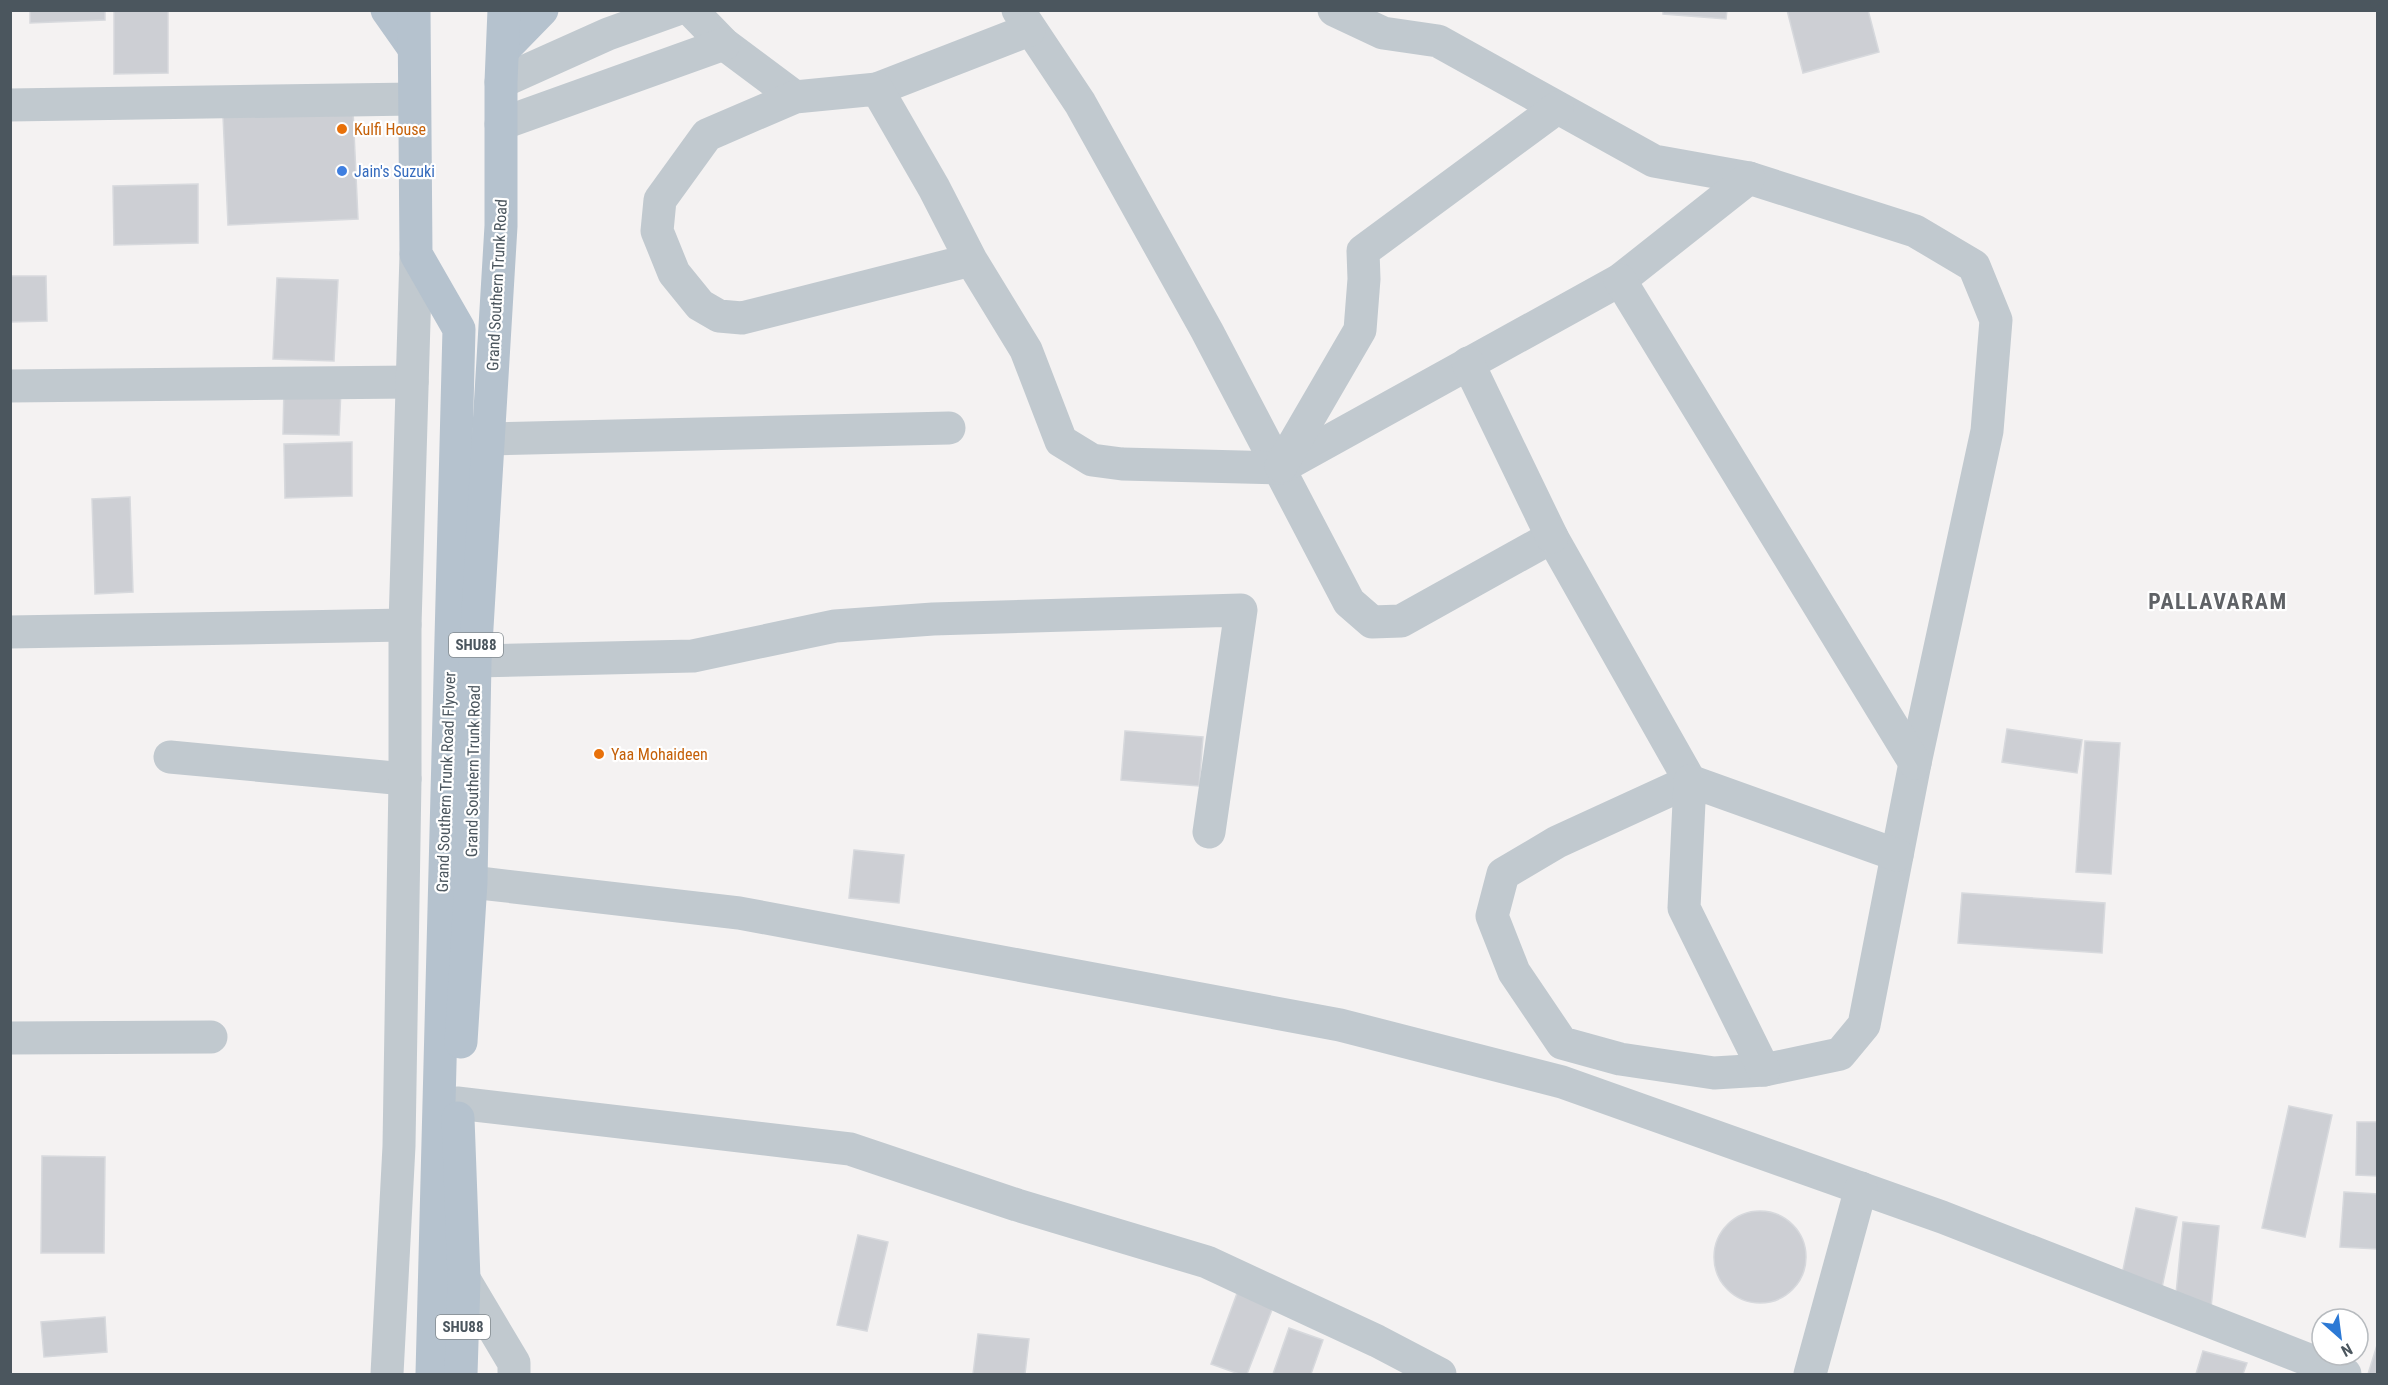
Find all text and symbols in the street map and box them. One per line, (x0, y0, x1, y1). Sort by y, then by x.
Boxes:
place label: Kulfi House (354, 120, 426, 139)
marker: Kulfi House (335, 122, 349, 136)
place label: Jain's Suzuki (354, 162, 435, 181)
marker: Jain's Suzuki (335, 164, 349, 178)
street label: Grand Southern Trunk Road (483, 199, 511, 371)
district label: PALLAVARAM (2148, 589, 2288, 614)
road number: SHU88 (449, 633, 503, 657)
street label: Grand Southern Trunk Road Flyover (433, 671, 459, 893)
street label: Grand Southern Trunk Road (462, 685, 484, 857)
place label: Yaa Mohaideen (611, 745, 708, 764)
marker: Yaa Mohaideen (592, 747, 606, 761)
north arrow (2310, 1307, 2370, 1367)
road number: SHU88 (436, 1315, 490, 1339)
text: N (2338, 1339, 2356, 1360)

